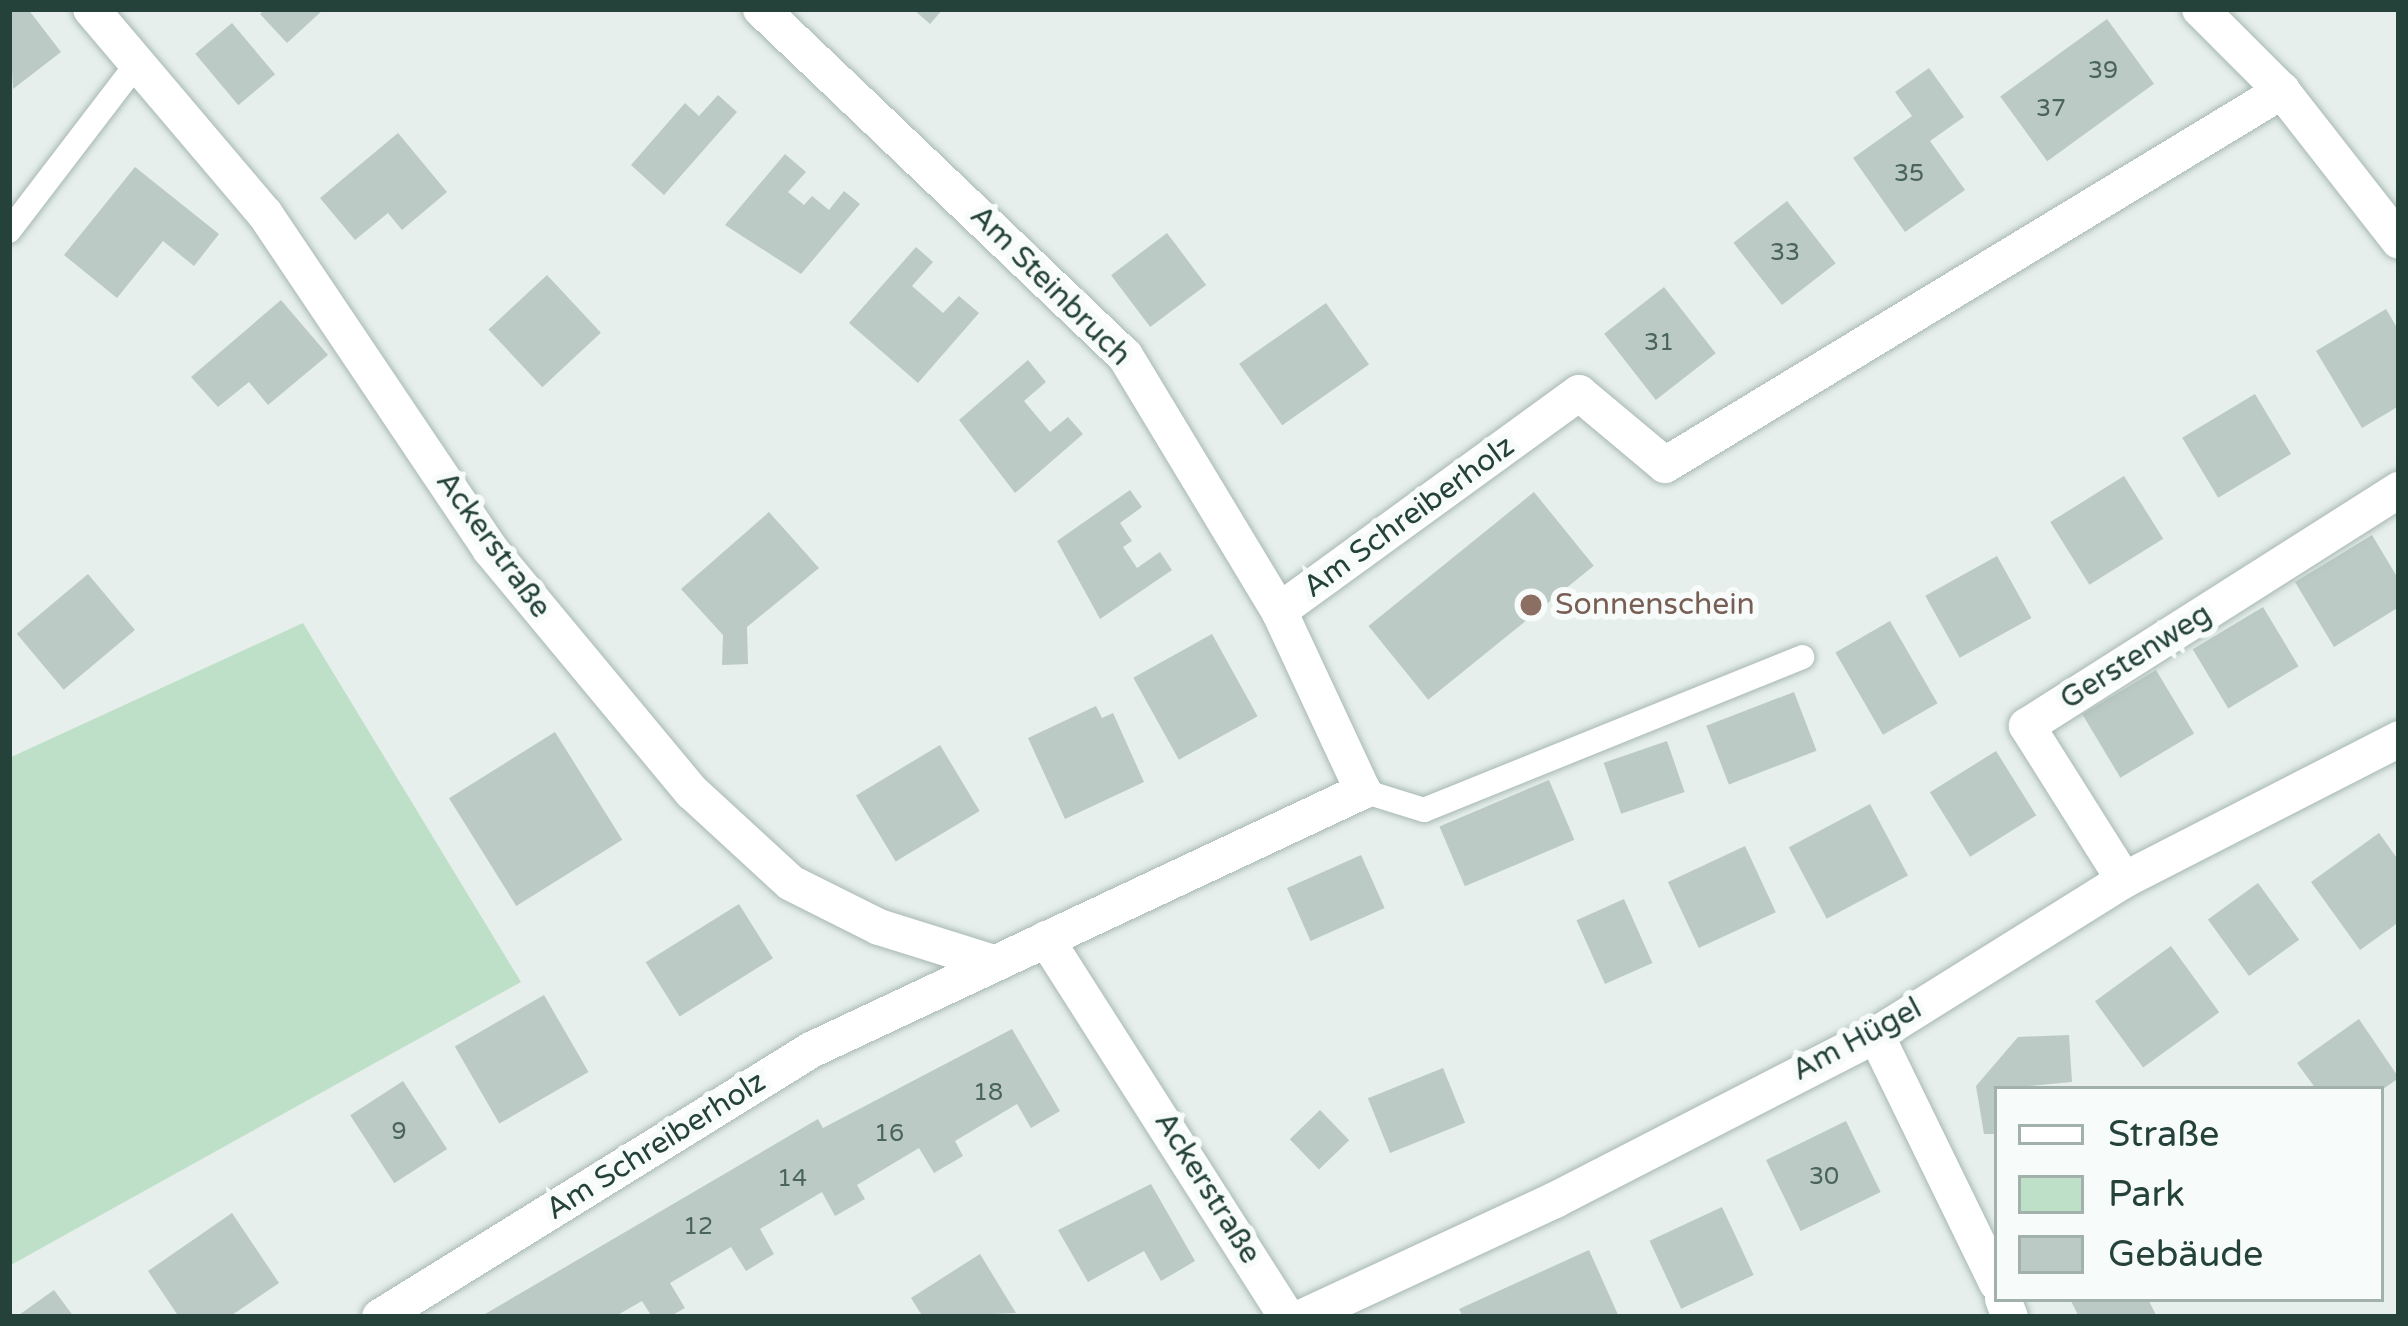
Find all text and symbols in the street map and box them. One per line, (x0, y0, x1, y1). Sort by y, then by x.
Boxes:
house number: 39 (2088, 57, 2118, 85)
house number: 37 (2036, 95, 2066, 123)
house number: 35 (1894, 160, 1924, 188)
street label: Am Steinbruch (962, 198, 1138, 374)
house number: 33 (1770, 239, 1800, 267)
house number: 31 (1644, 329, 1674, 357)
street label: Am Schreiberholz (1296, 428, 1522, 606)
street label: Ackerstraße (428, 465, 558, 625)
place label: Sonnenschein (1555, 587, 1755, 623)
marker: Sonnenschein (1518, 592, 1544, 618)
street label: Gerstenweg (2054, 596, 2218, 718)
street label: Am Hügel (1786, 991, 1928, 1089)
street label: Am Schreiberholz (540, 1064, 772, 1228)
house number: 18 (973, 1079, 1003, 1107)
legend (1994, 1086, 2384, 1302)
street label: Ackerstraße (1146, 1106, 1268, 1270)
text: Straße (2108, 1113, 2219, 1156)
house number: 9 (391, 1118, 407, 1146)
house number: 16 (874, 1120, 904, 1148)
house number: 30 (1809, 1163, 1839, 1191)
house number: 14 (777, 1165, 807, 1193)
text: Park (2108, 1173, 2185, 1216)
house number: 12 (683, 1213, 713, 1241)
text: Gebäude (2108, 1233, 2263, 1276)

